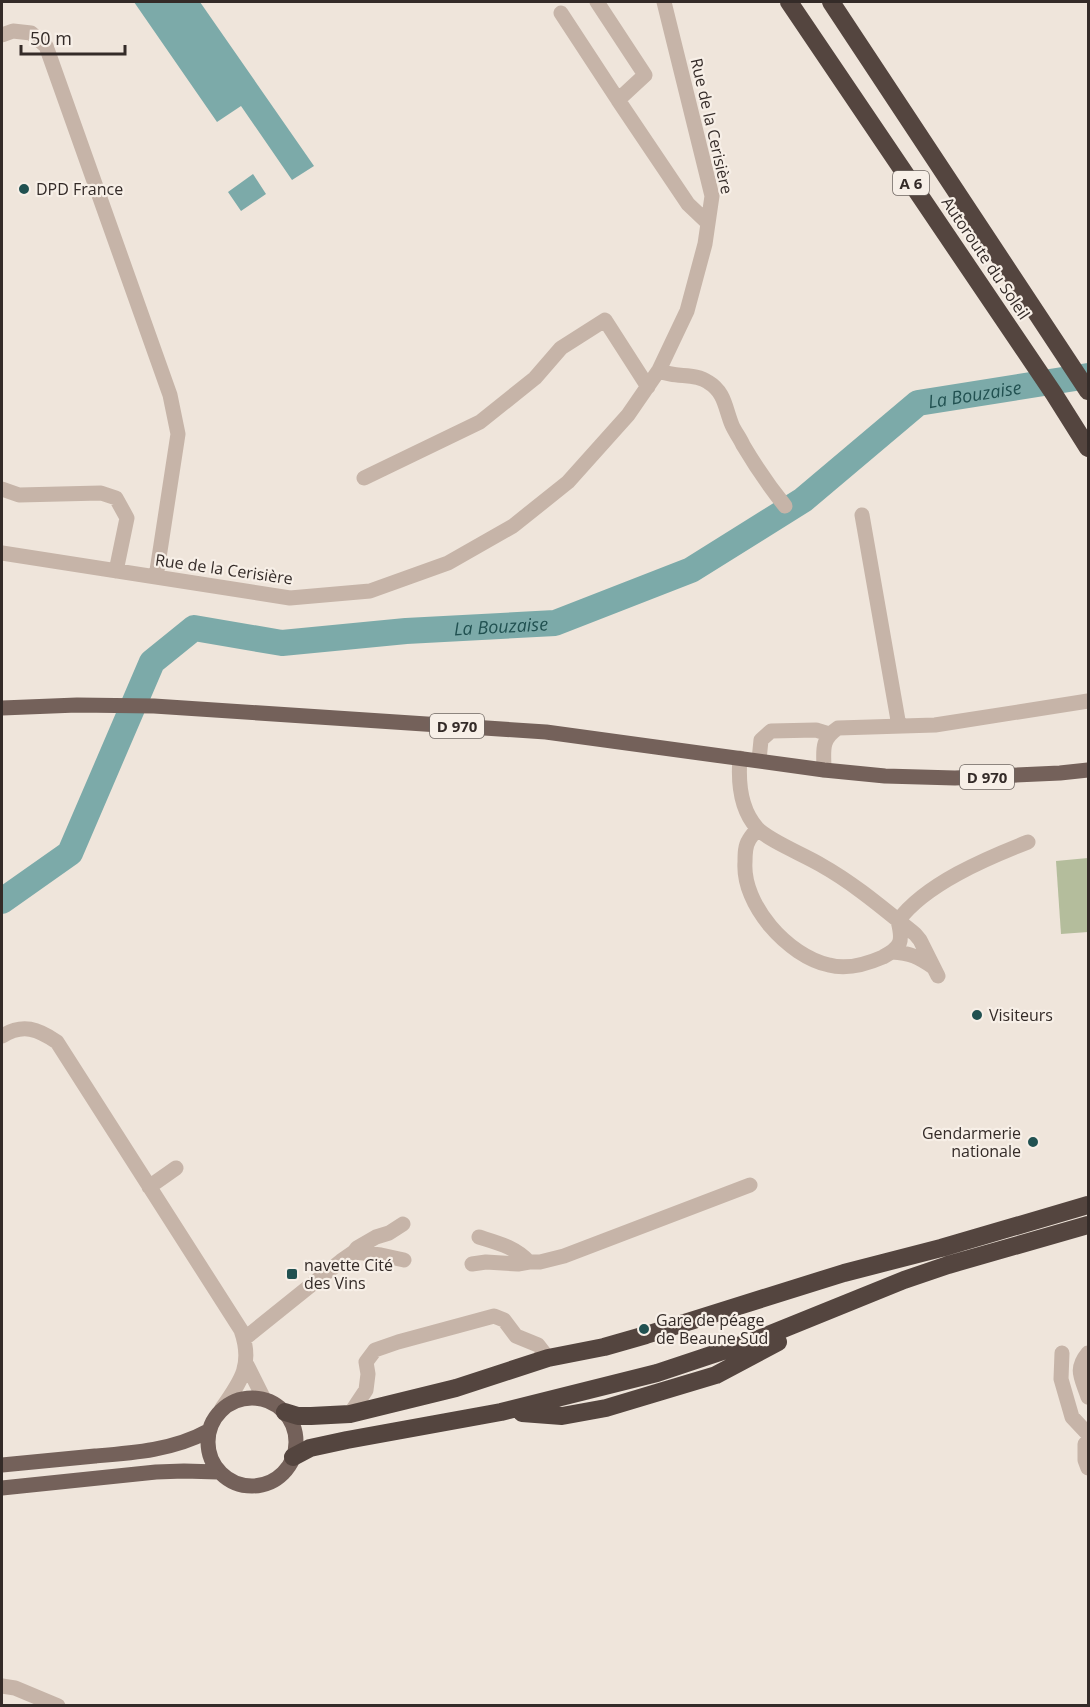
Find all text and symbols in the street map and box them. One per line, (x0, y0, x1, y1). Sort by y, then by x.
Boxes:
scale bar (21, 18, 124, 56)
text: 50 m (30, 26, 72, 50)
street label: Rue de la Cerisière (686, 56, 738, 196)
road number: A 6 (893, 171, 929, 195)
place label: DPD France (36, 178, 123, 200)
marker: DPD France (17, 182, 31, 196)
street label: Autoroute du Soleil (937, 192, 1035, 324)
water label: La Bouzaise (926, 375, 1023, 413)
street label: Rue de la Cerisière (154, 548, 294, 590)
water label: La Bouzaise (453, 611, 549, 640)
road number: D 970 (430, 714, 484, 738)
road number: D 970 (960, 765, 1014, 789)
place label: Visiteurs (989, 1004, 1053, 1026)
marker: Visiteurs (970, 1008, 984, 1022)
place label: Gendarmerie nationale (922, 1122, 1021, 1162)
marker: Gendarmerie nationale (1026, 1135, 1040, 1149)
place label: navette Cité des Vins (304, 1254, 393, 1294)
marker: navette Cité des Vins (285, 1267, 299, 1281)
place label: Gare de péage de Beaune Sud (656, 1309, 768, 1349)
marker: Gare de péage de Beaune Sud (637, 1322, 651, 1336)

